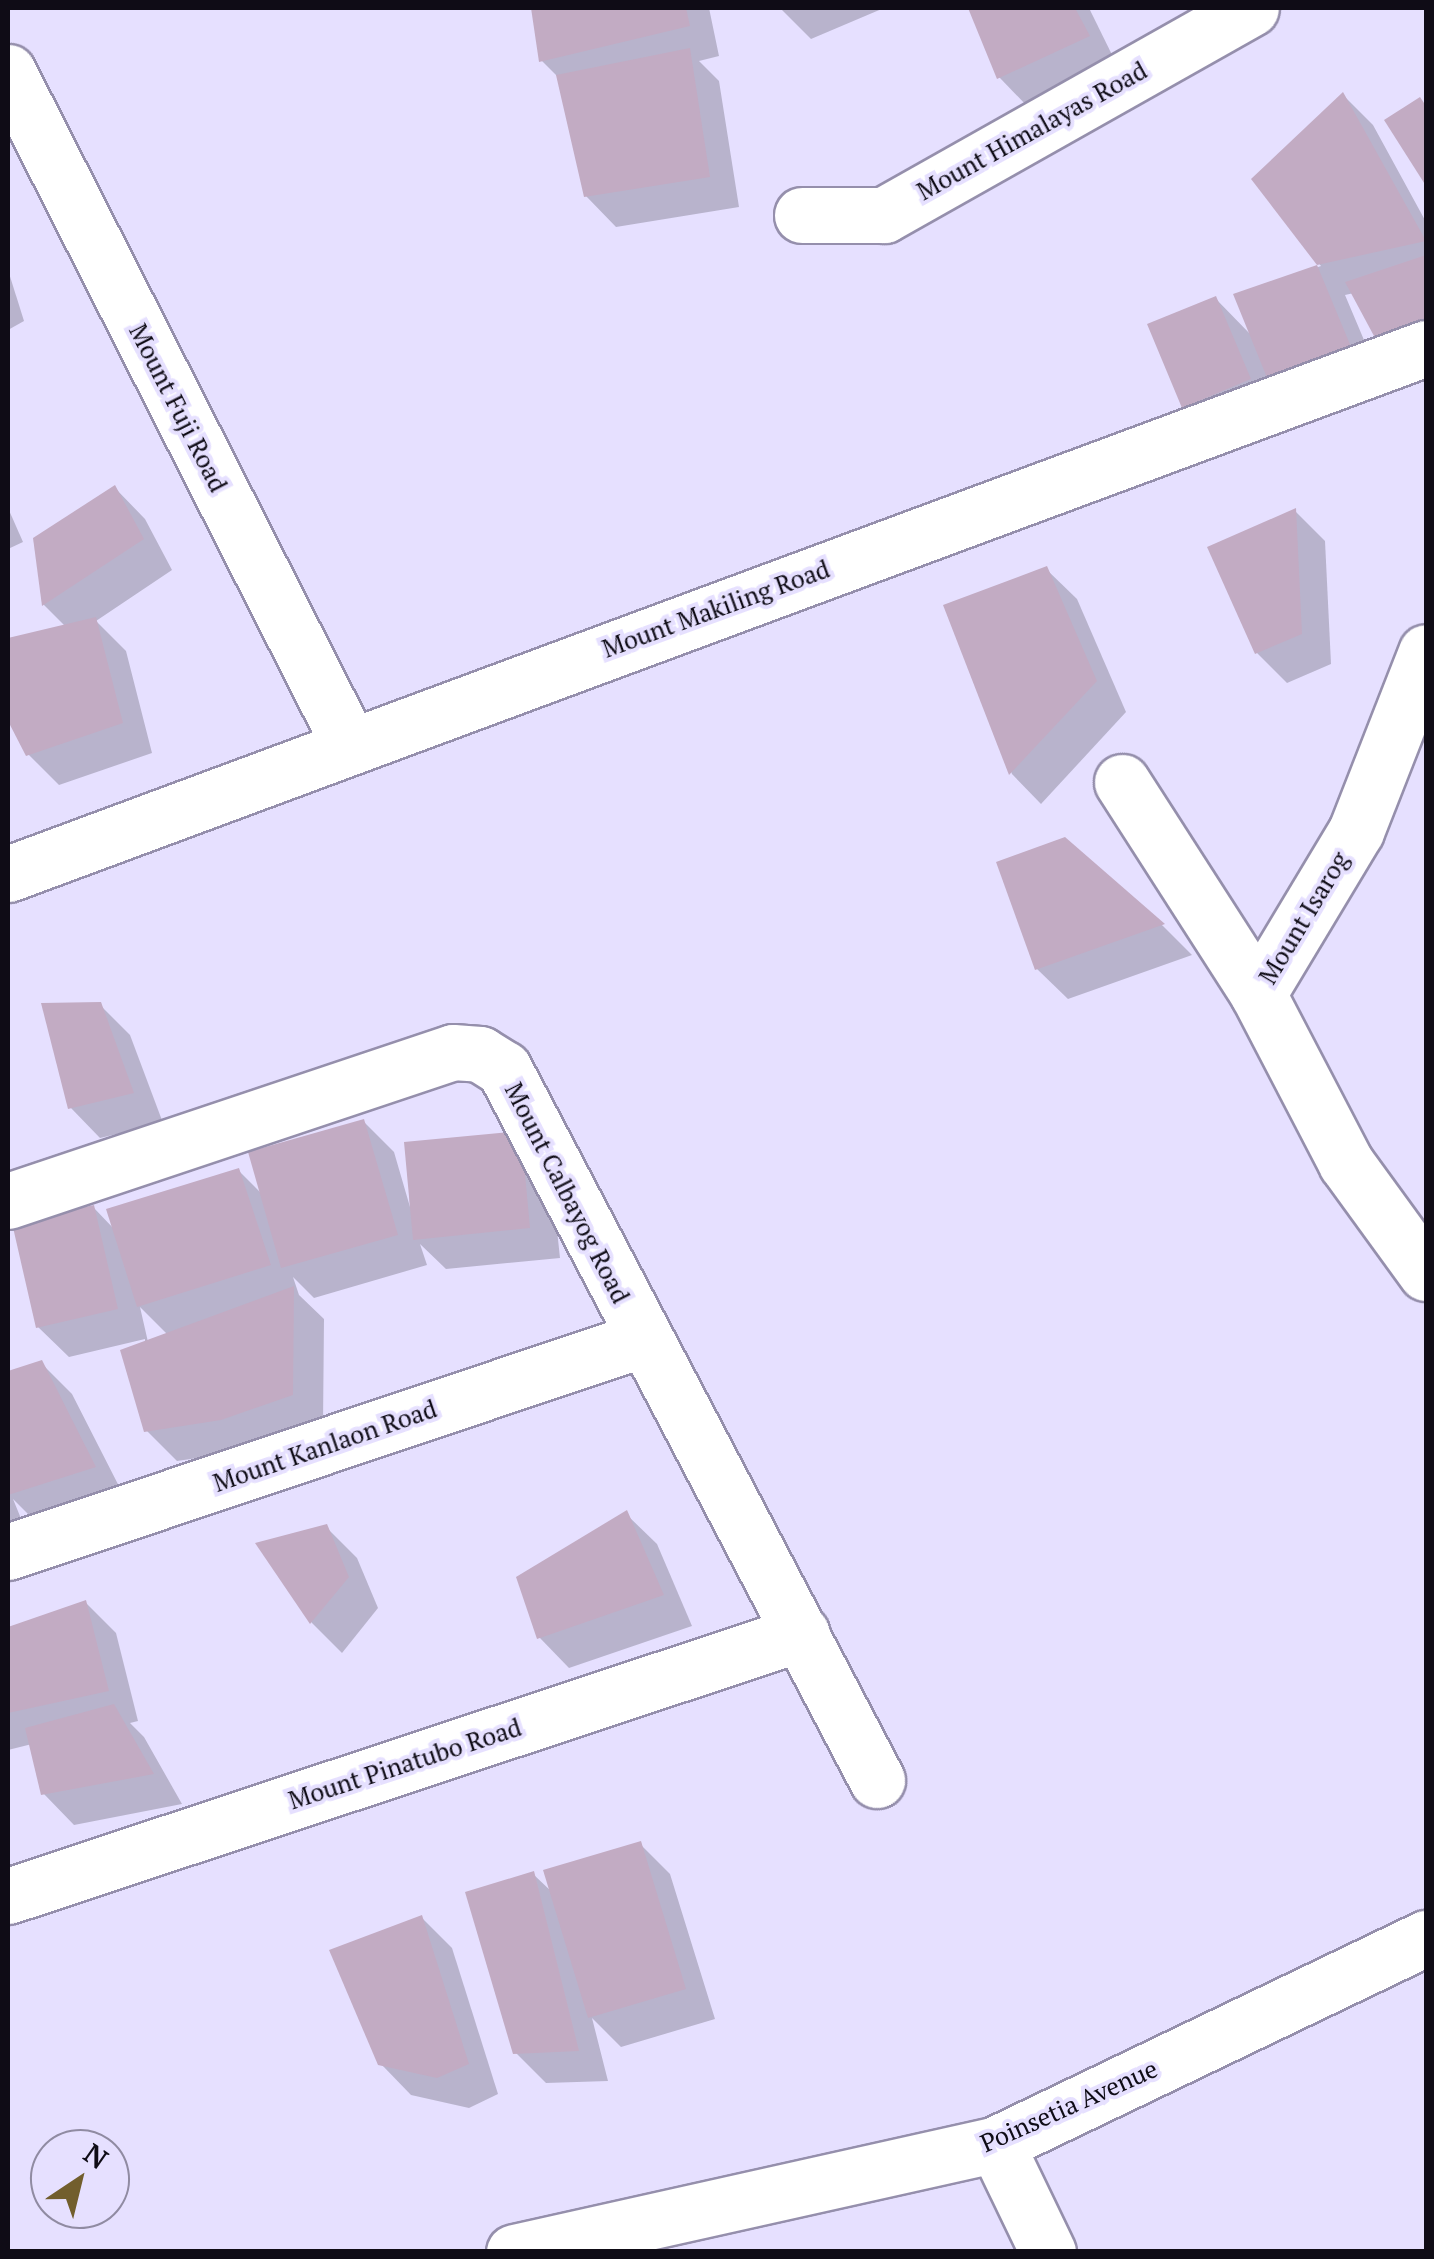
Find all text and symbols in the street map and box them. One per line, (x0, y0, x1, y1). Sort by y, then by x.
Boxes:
street label: Mount Himalayas Road (912, 55, 1152, 207)
street label: Mount Fuji Road (123, 319, 233, 497)
street label: Mount Makiling Road (598, 554, 834, 664)
street label: Mount Isarog (1253, 846, 1355, 990)
street label: Mount Calbayog Road (498, 1078, 636, 1308)
street label: Mount Kanlaon Road (209, 1394, 441, 1498)
street label: Mount Pinatubo Road (285, 1712, 525, 1816)
street label: Poinsetia Avenue (976, 2053, 1162, 2159)
north arrow (30, 2129, 130, 2229)
text: N (77, 2134, 116, 2177)

